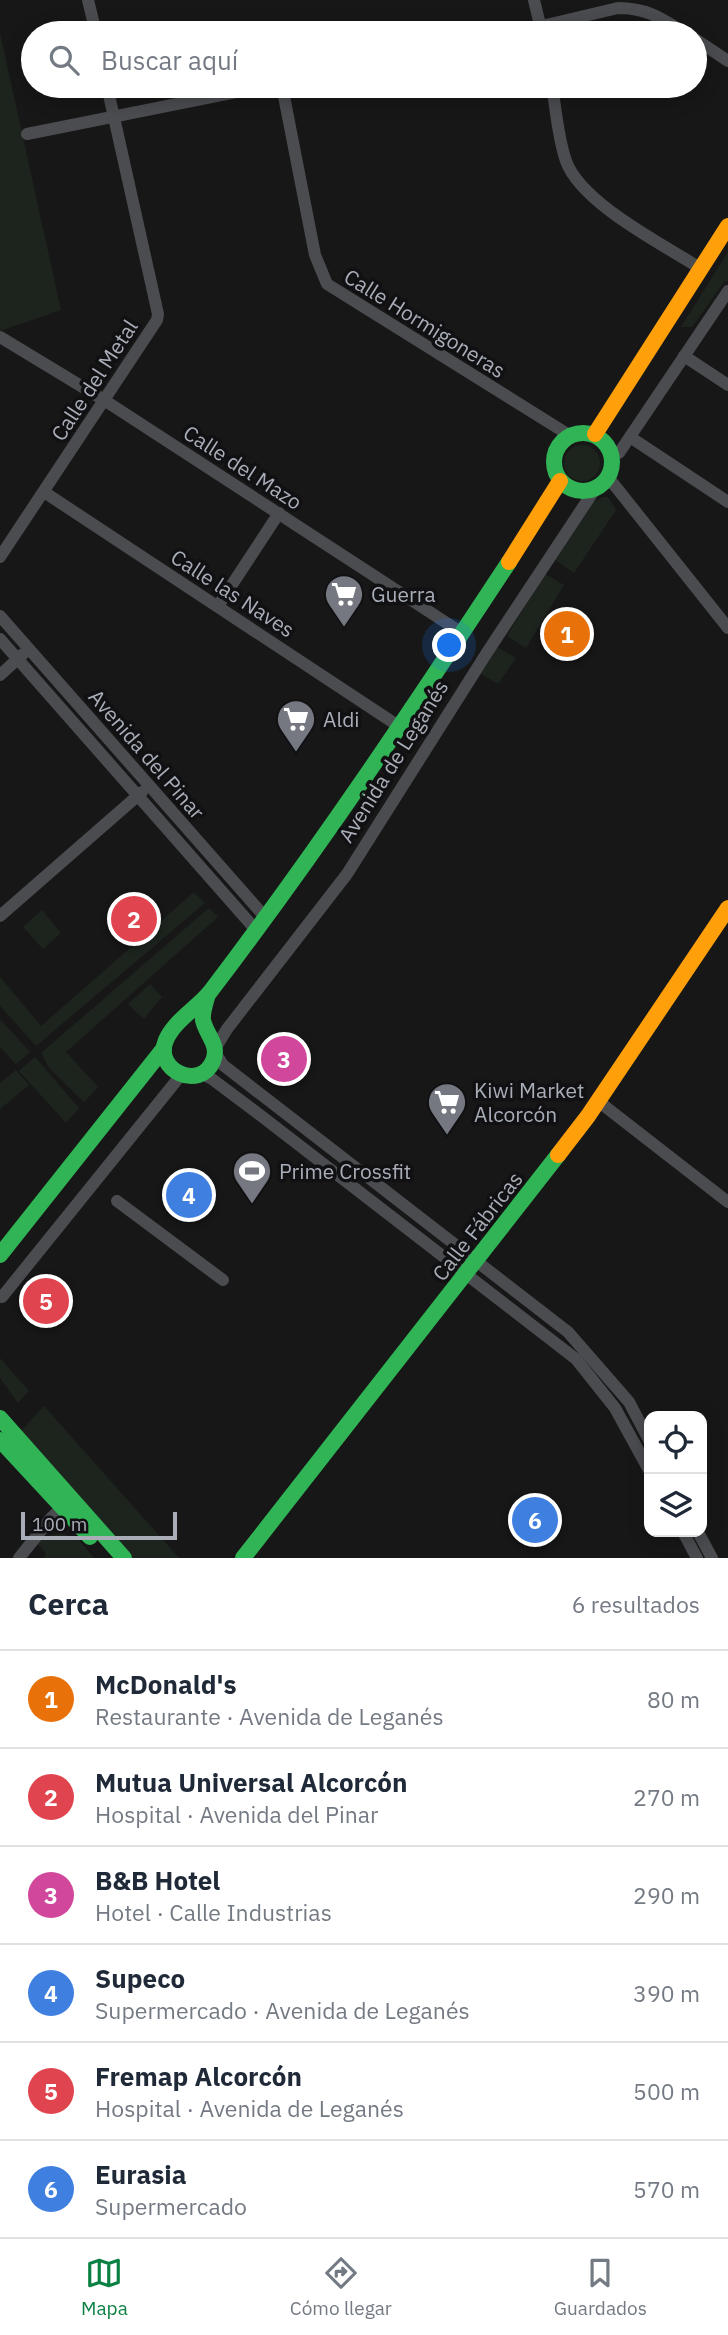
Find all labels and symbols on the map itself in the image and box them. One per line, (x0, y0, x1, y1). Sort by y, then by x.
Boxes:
street label: Calle Hormigoneras (339, 262, 511, 384)
street label: Calle del Metal (44, 314, 144, 446)
street label: Calle del Mazo (178, 418, 308, 516)
street label: Calle las Naves (166, 543, 300, 643)
supermarket icon: Guerra (323, 573, 365, 628)
place label: Guerra (371, 580, 436, 608)
pin: 1 (544, 608, 590, 660)
your location (432, 628, 466, 662)
street label: Avenida de Leganés (332, 674, 454, 848)
street label: Avenida del Pinar (83, 683, 211, 825)
supermarket icon: Aldi (275, 698, 317, 753)
place label: Aldi (323, 705, 360, 733)
pin: 2 (111, 893, 157, 945)
pin: 3 (261, 1033, 307, 1085)
place label: Kiwi Market Alcorcón (474, 1076, 584, 1128)
supermarket icon: Kiwi Market Alcorcón (426, 1081, 468, 1136)
sports icon: Prime Crossfit (231, 1150, 273, 1205)
place label: Prime Crossfit (279, 1157, 411, 1185)
street label: Calle Fábricas (426, 1166, 528, 1286)
pin: 4 (166, 1169, 212, 1221)
pin: 5 (23, 1275, 69, 1327)
pin: 6 (512, 1494, 558, 1546)
scale bar (21, 1509, 177, 1541)

